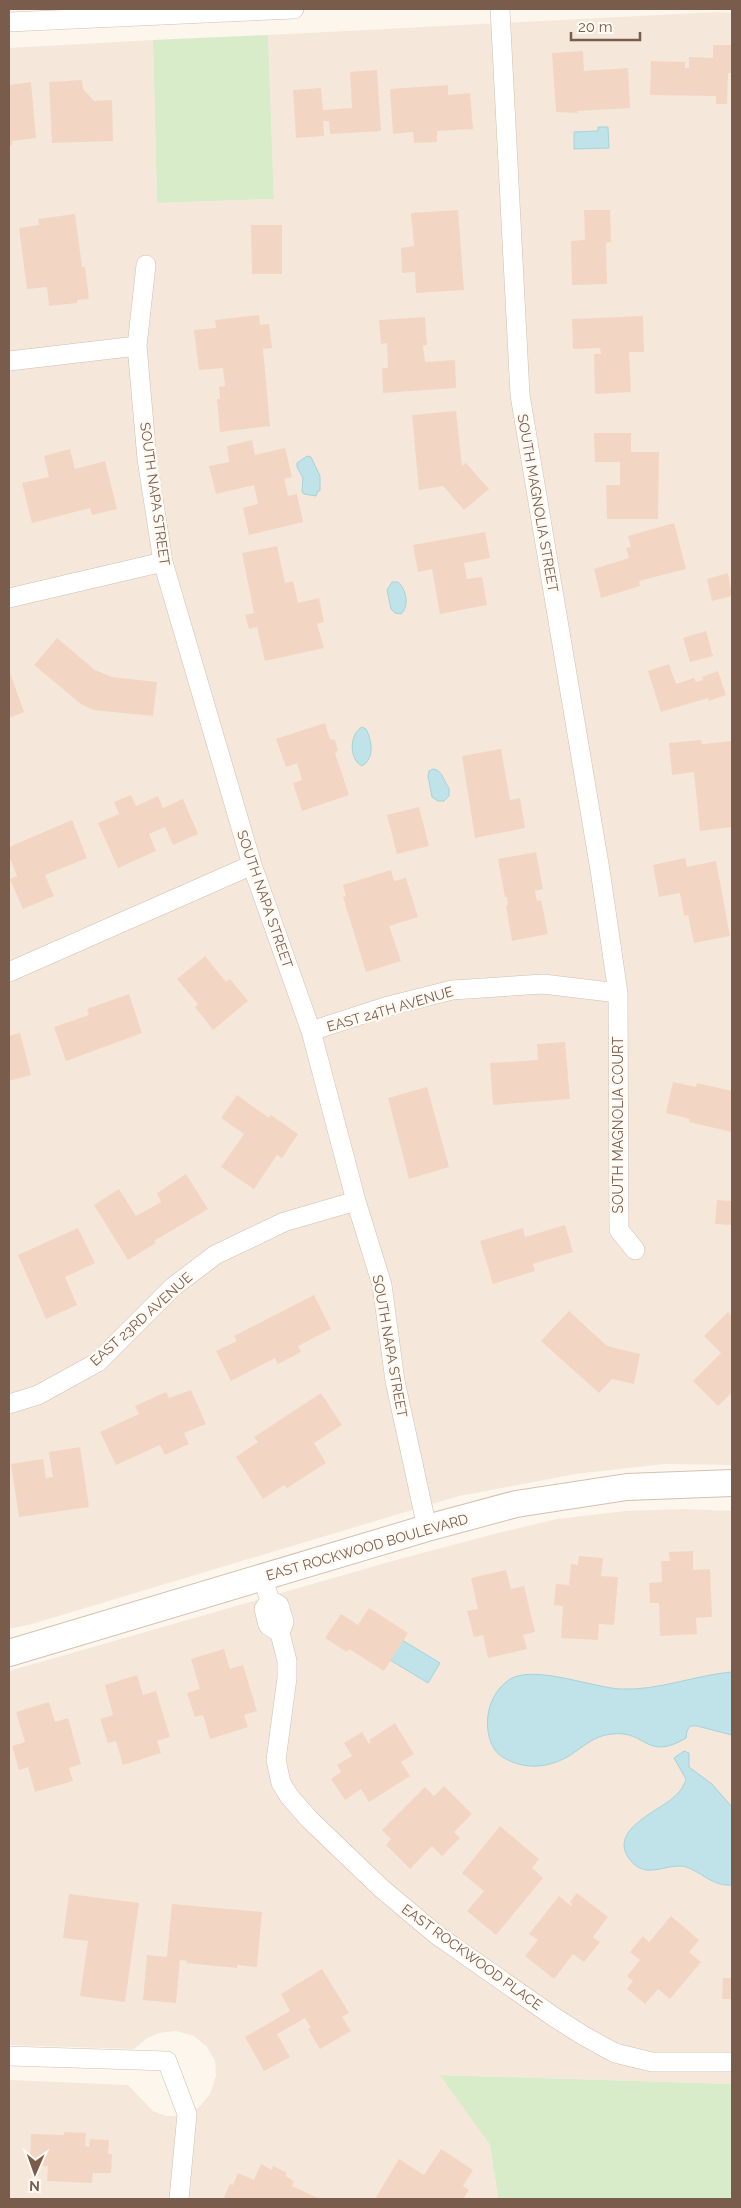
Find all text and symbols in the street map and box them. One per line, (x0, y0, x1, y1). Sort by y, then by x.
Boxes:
scale bar (571, 10, 640, 42)
text: 20 m (578, 18, 613, 36)
street label: SOUTH MAGNOLIA STREET (514, 413, 562, 594)
street label: SOUTH NAPA STREET (137, 421, 173, 567)
street label: SOUTH NAPA STREET (234, 828, 296, 970)
street label: EAST 24TH AVENUE (325, 983, 455, 1035)
street label: SOUTH MAGNOLIA COURT (610, 1036, 626, 1214)
street label: EAST 23RD AVENUE (87, 1269, 195, 1369)
street label: SOUTH NAPA STREET (370, 1273, 411, 1419)
street label: EAST ROCKWOOD BOULEVARD (264, 1510, 470, 1584)
street label: EAST ROCKWOOD PLACE (399, 1901, 545, 2013)
north arrow (10, 2148, 60, 2198)
text: N (29, 2178, 40, 2194)

